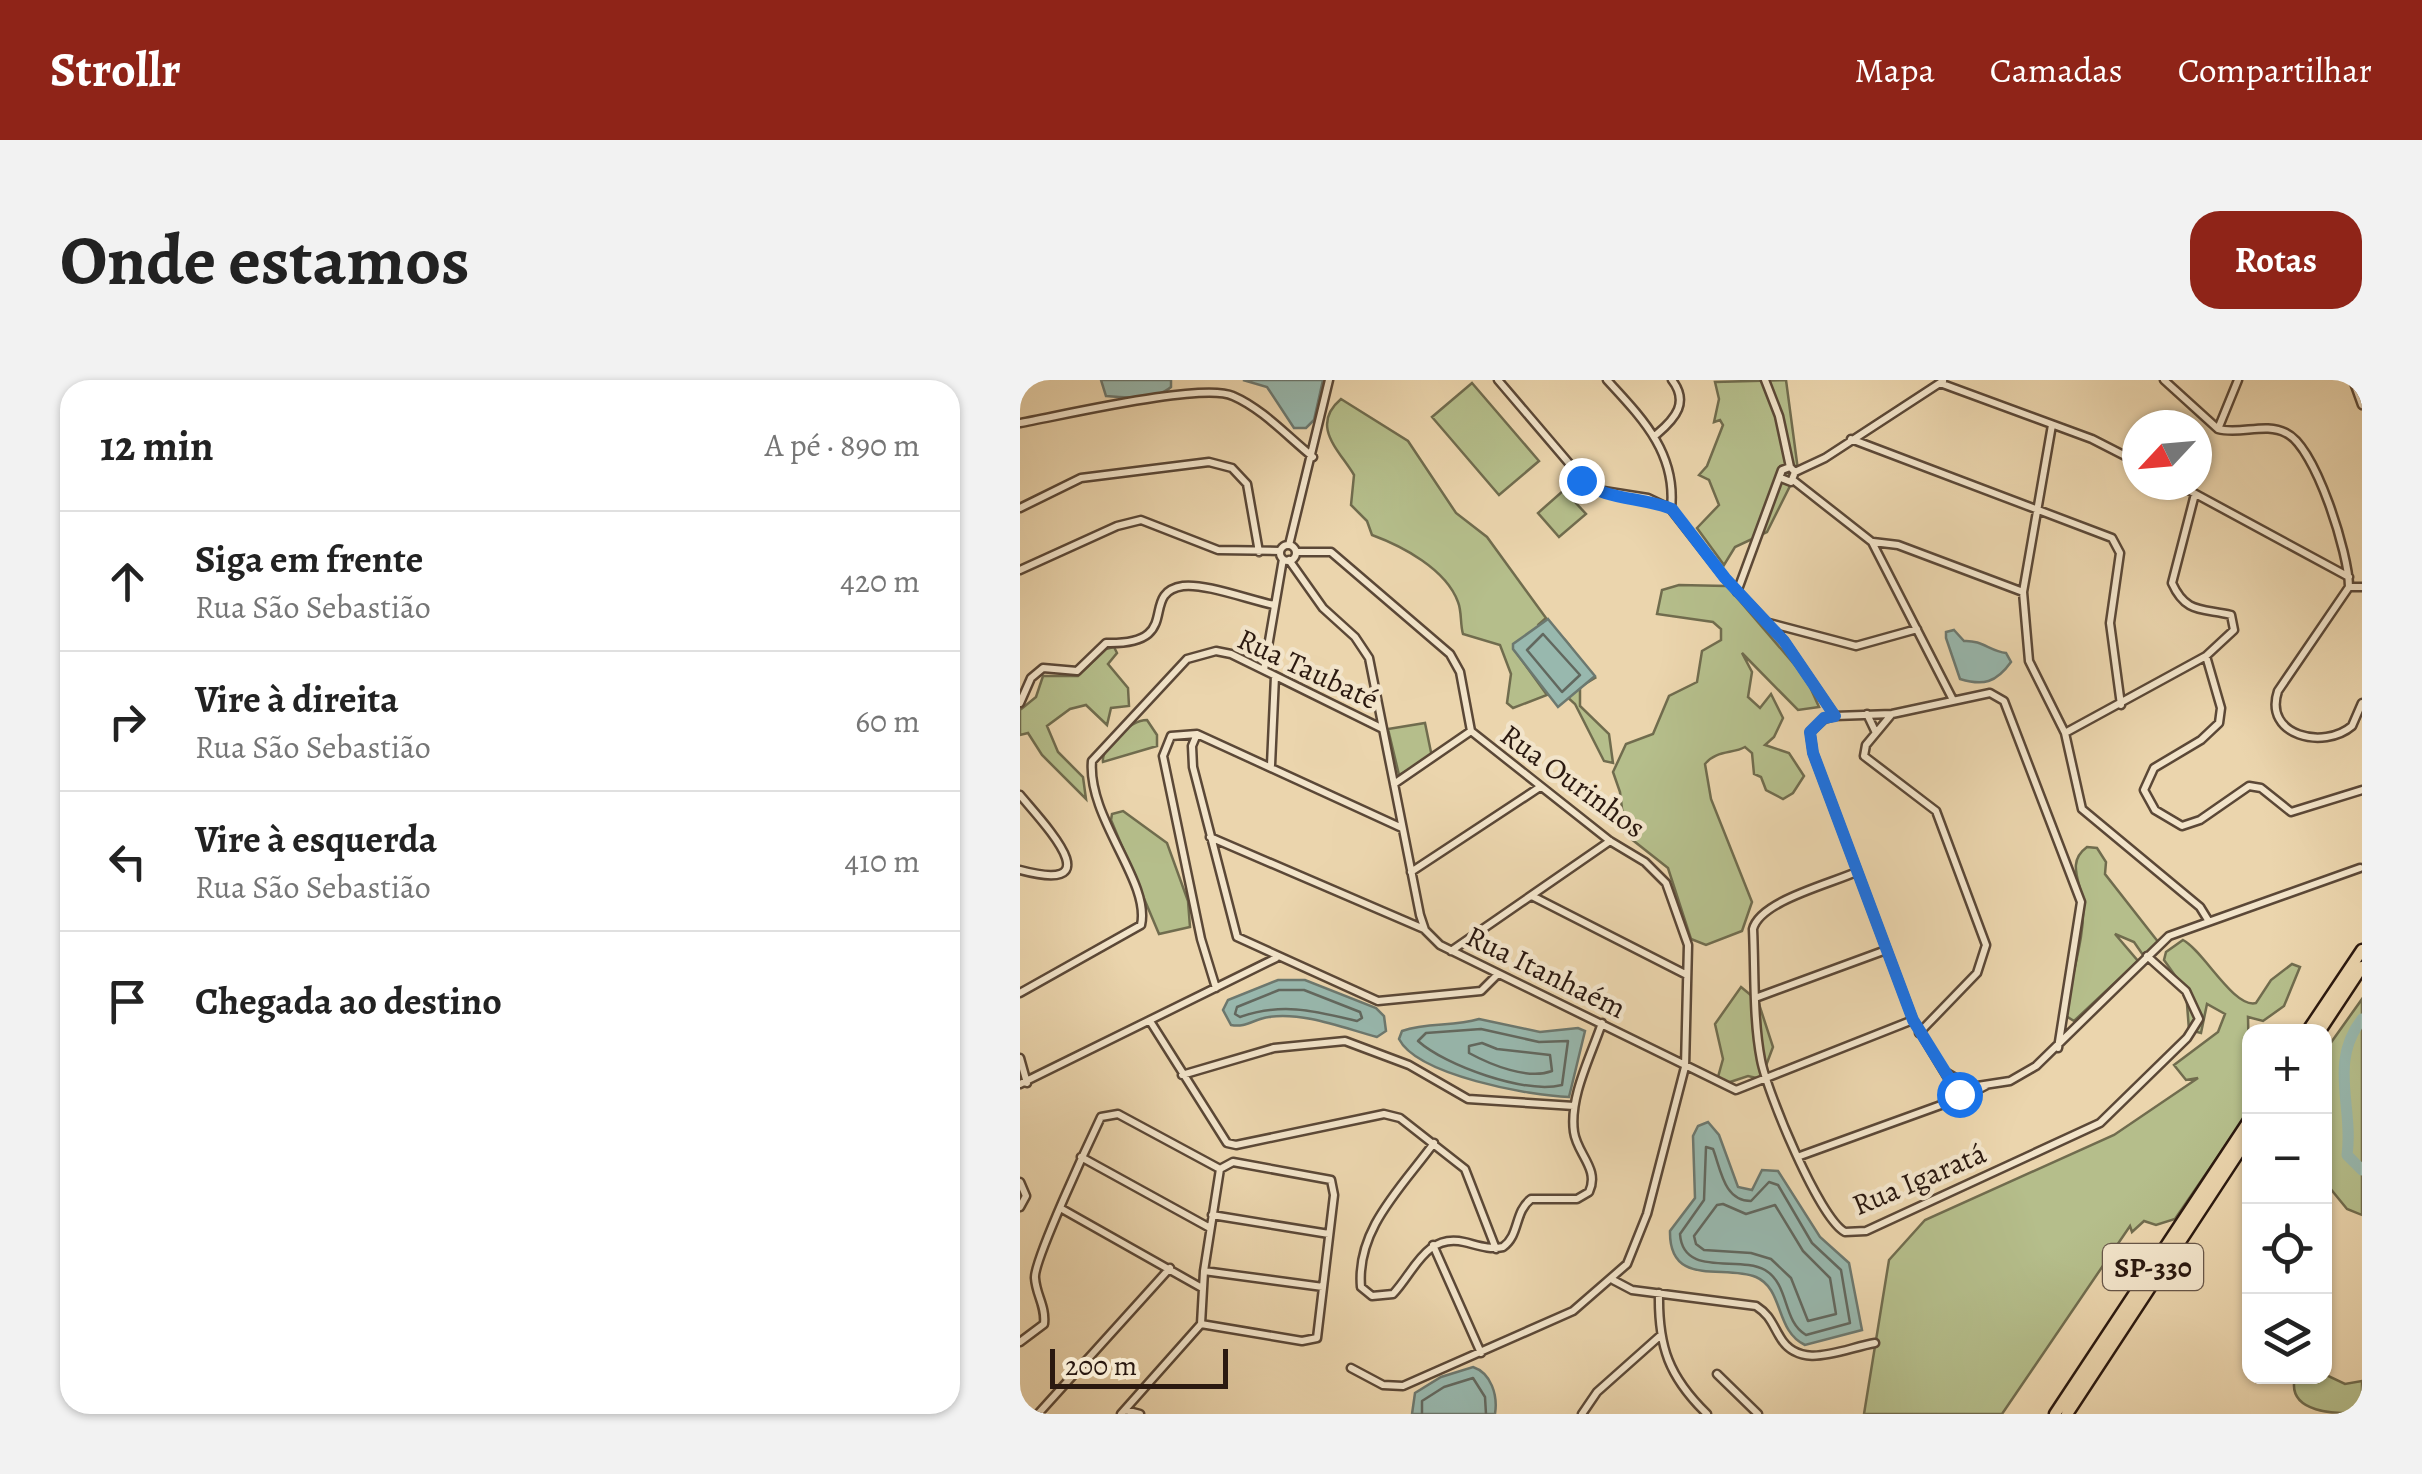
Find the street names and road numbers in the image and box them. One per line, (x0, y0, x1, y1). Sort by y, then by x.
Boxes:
street label: Rua Taubaté (1231, 619, 1385, 719)
street label: Rua Ourinhos (1492, 715, 1654, 847)
street label: Rua Itanhaém (1459, 916, 1633, 1028)
street label: Rua Igaratá (1846, 1133, 1992, 1225)
road number: SP-330 (2103, 1244, 2203, 1290)

